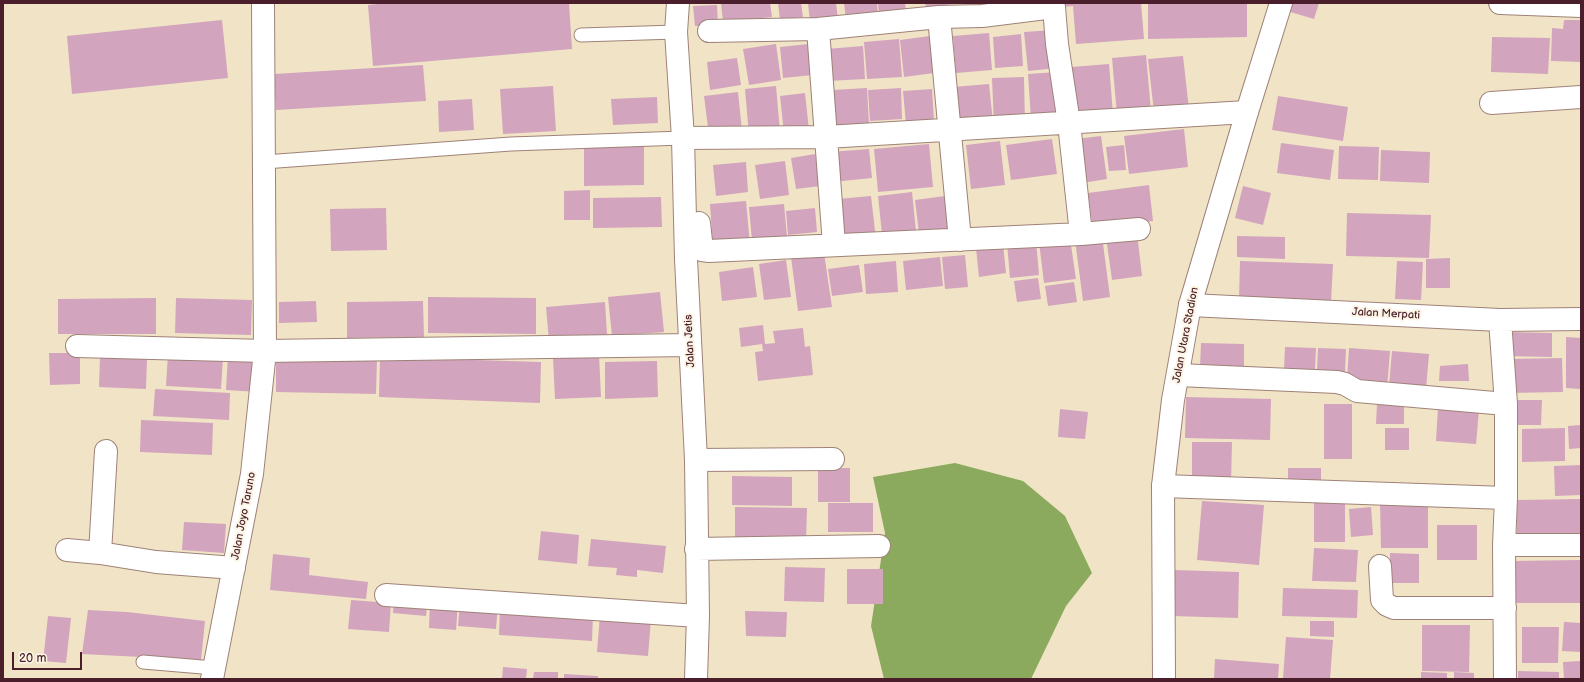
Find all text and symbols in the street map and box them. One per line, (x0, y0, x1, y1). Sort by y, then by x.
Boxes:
street label: Jalan Utara Stadion (1170, 286, 1202, 384)
street label: Jalan Merpati (1352, 306, 1420, 322)
street label: Jalan Jetis (682, 314, 698, 368)
street label: Jalan Joyo Taruno (229, 471, 259, 561)
scale bar (14, 644, 84, 670)
text: 20 m (19, 651, 46, 666)

